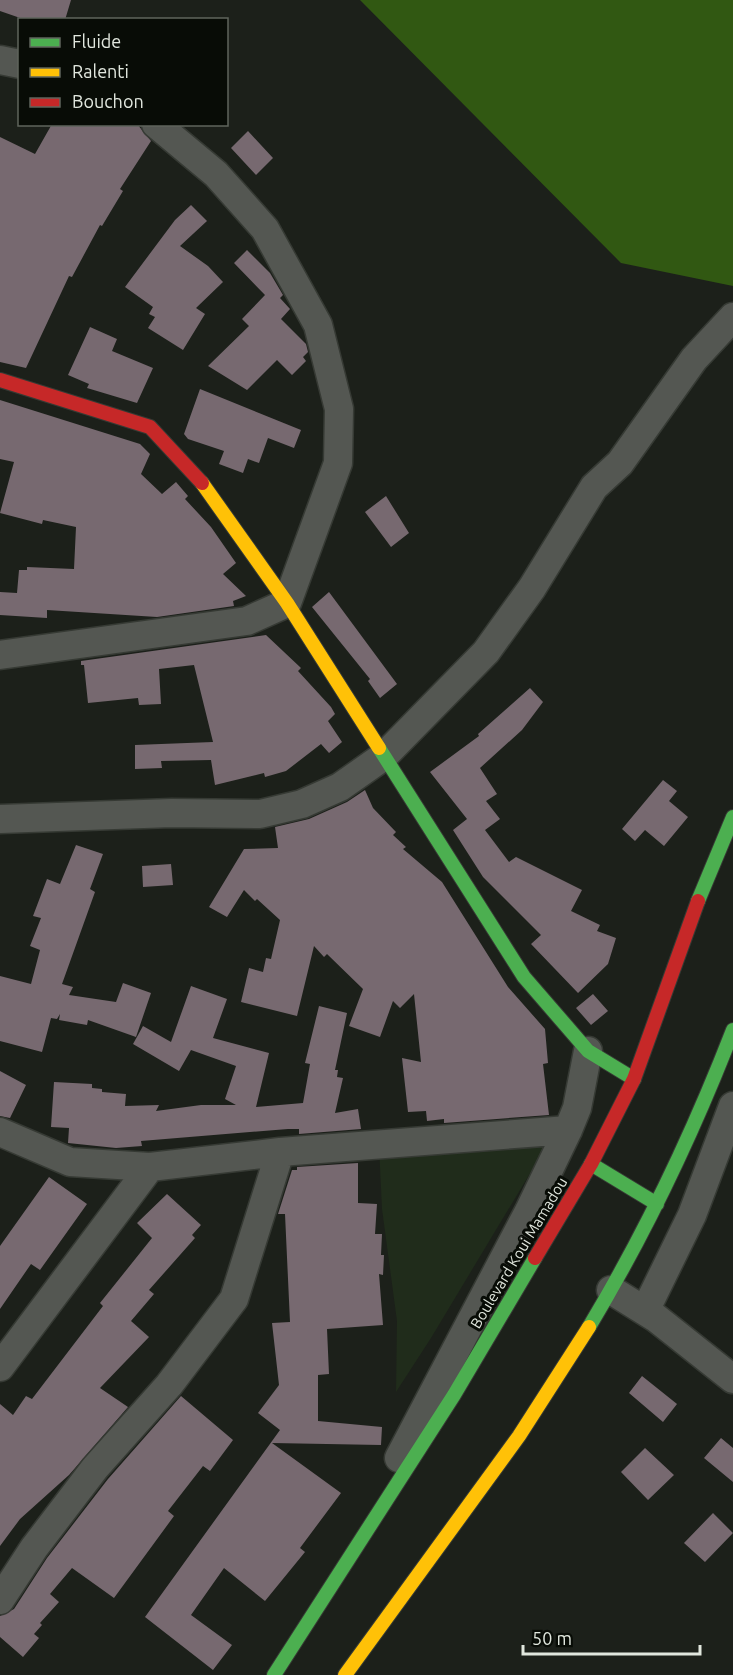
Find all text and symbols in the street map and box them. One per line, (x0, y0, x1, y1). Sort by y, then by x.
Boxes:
legend (18, 18, 228, 126)
text: Fluide (72, 31, 121, 51)
text: Ralenti (72, 61, 129, 81)
text: Bouchon (72, 91, 144, 111)
street label: Boulevard Koui Mamadou (467, 1174, 570, 1331)
scale bar (523, 1618, 700, 1656)
text: 50 m (532, 1628, 572, 1648)

